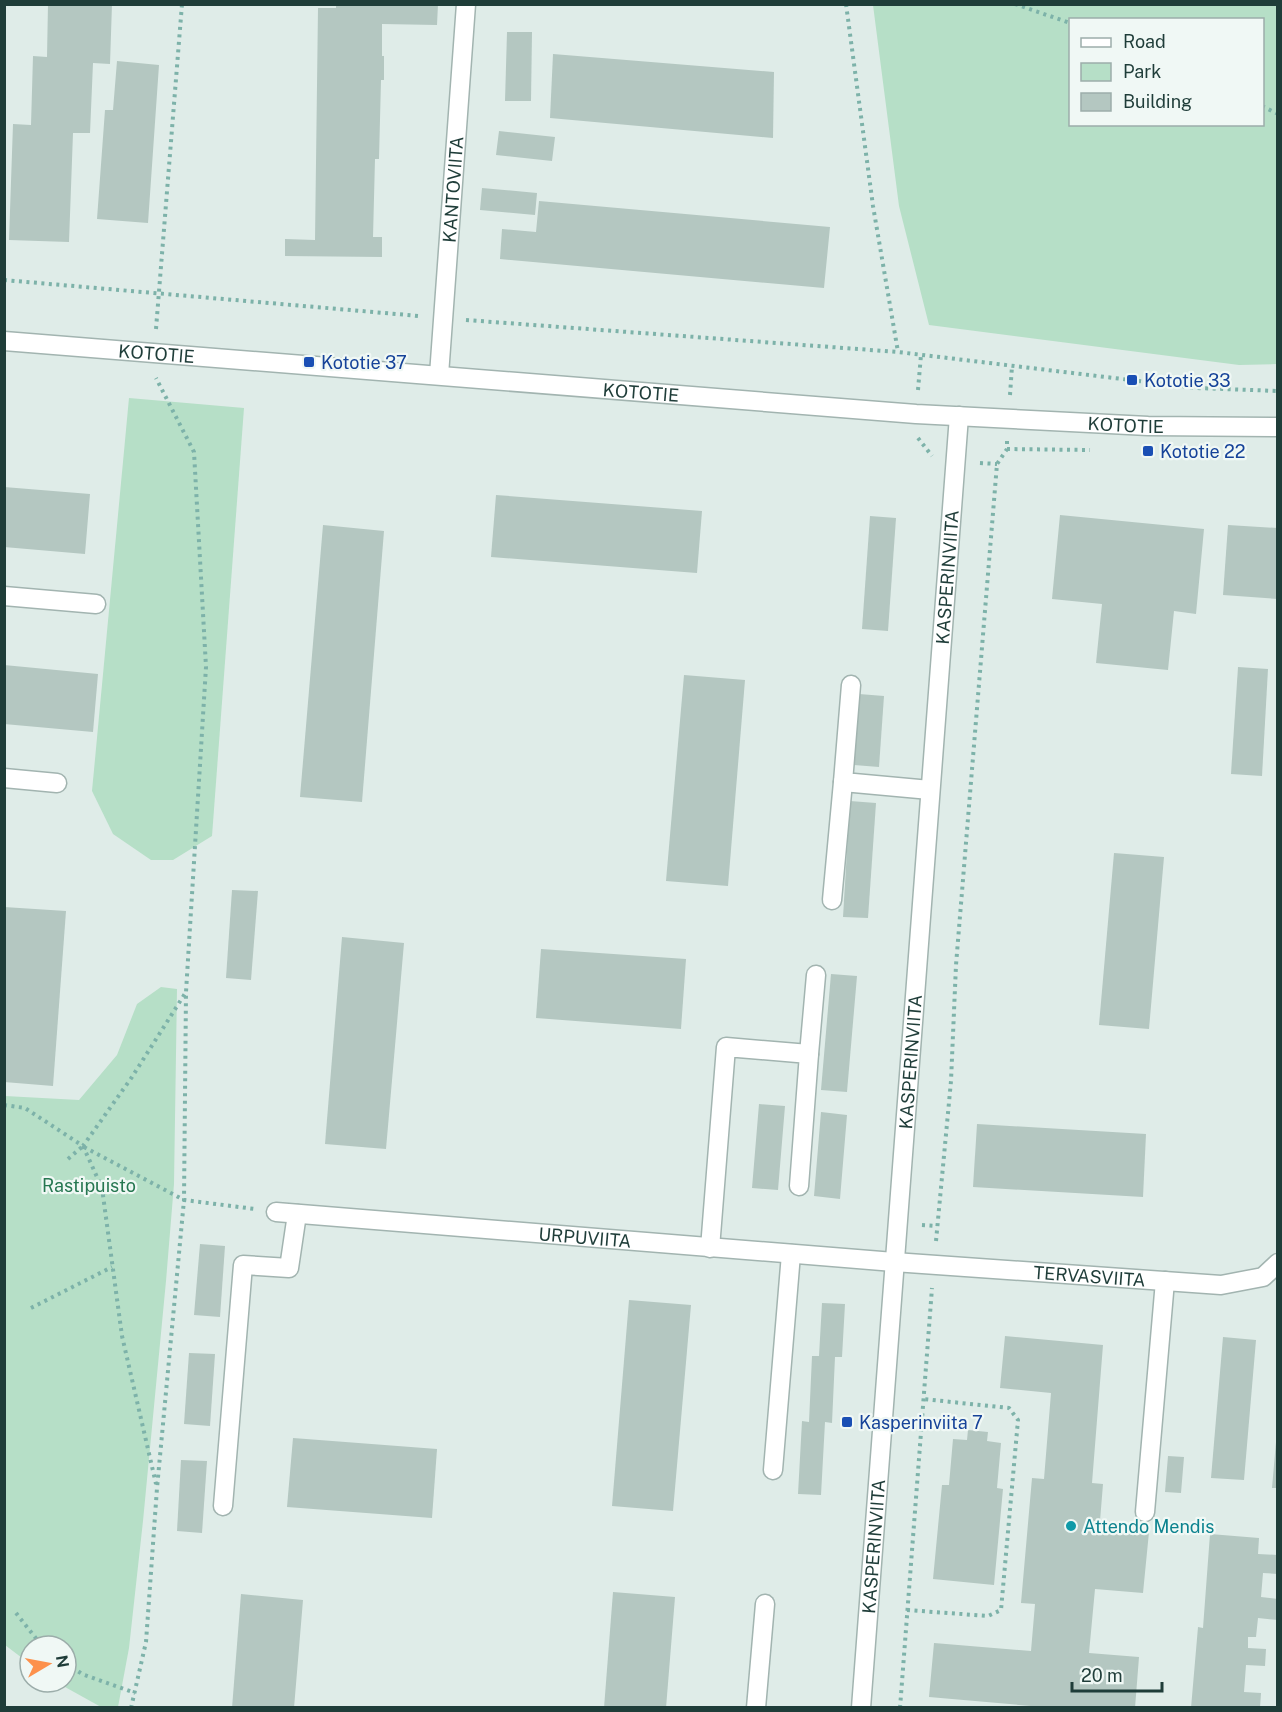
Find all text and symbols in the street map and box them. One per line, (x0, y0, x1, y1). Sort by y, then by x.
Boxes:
legend (1069, 18, 1264, 126)
text: Road (1123, 31, 1166, 52)
text: Park (1123, 61, 1161, 82)
text: Building (1123, 91, 1192, 112)
street label: KANTOVIITA (438, 135, 467, 243)
street label: KOTOTIE (117, 340, 196, 367)
place label: Kototie 37 (321, 352, 407, 373)
marker: Kototie 37 (302, 355, 316, 369)
place label: Kototie 33 (1144, 370, 1231, 391)
marker: Kototie 33 (1125, 373, 1139, 387)
street label: KOTOTIE (602, 378, 680, 406)
street label: KOTOTIE (1087, 412, 1164, 437)
place label: Kototie 22 (1160, 441, 1245, 462)
marker: Kototie 22 (1141, 444, 1155, 458)
street label: KASPERINVIITA (931, 509, 962, 645)
street label: KASPERINVIITA (894, 994, 926, 1130)
park label: Rastipuisto (42, 1175, 136, 1196)
street label: URPUVIITA (538, 1223, 632, 1251)
street label: TERVASVIITA (1033, 1261, 1146, 1290)
place label: Kasperinviita 7 (859, 1412, 983, 1433)
marker: Kasperinviita 7 (840, 1415, 854, 1429)
street label: KASPERINVIITA (858, 1478, 889, 1615)
place label: Attendo Mendis (1083, 1516, 1214, 1537)
marker: Attendo Mendis (1064, 1519, 1078, 1533)
north arrow (18, 1634, 78, 1694)
text: N (52, 1654, 73, 1669)
scale bar (1072, 1655, 1162, 1693)
text: 20 m (1081, 1665, 1123, 1686)

